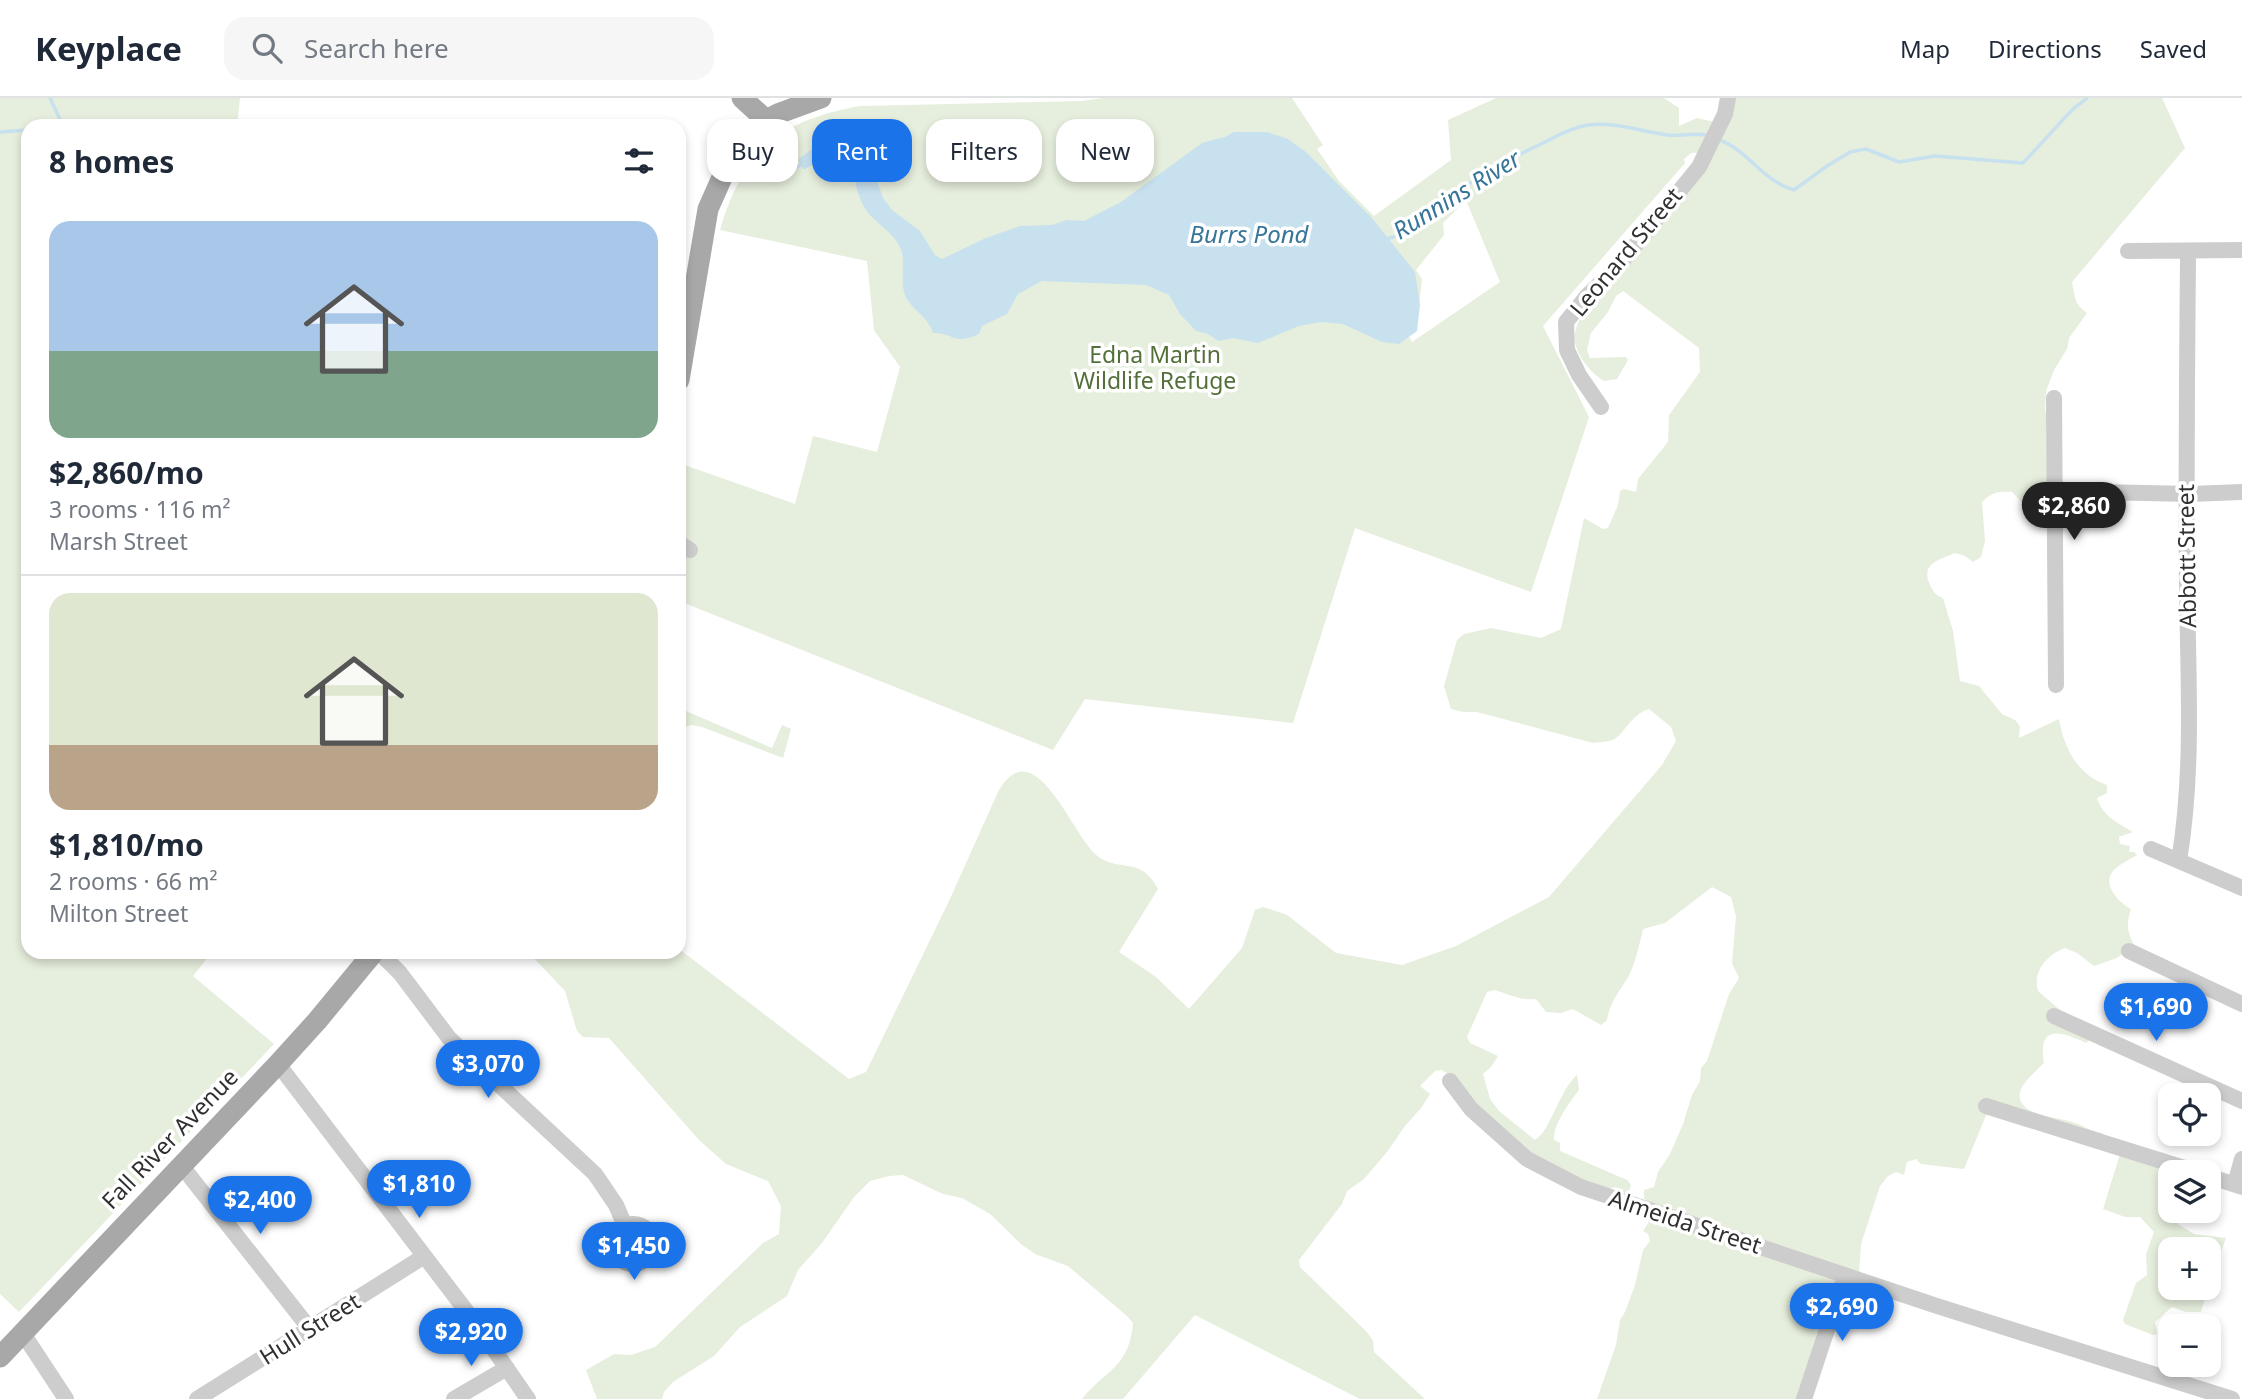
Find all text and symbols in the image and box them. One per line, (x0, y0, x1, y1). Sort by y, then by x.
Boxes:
search box (224, 17, 714, 80)
text: Keyplace (35, 26, 182, 71)
icon: search (248, 29, 286, 67)
text: Search here (304, 30, 449, 66)
text: Map (1900, 32, 1950, 65)
text: Directions (1988, 32, 2102, 65)
text: Saved (2140, 32, 2207, 65)
chip: Buy (707, 119, 798, 182)
chip: Rent (812, 119, 912, 182)
chip: Filters (926, 119, 1042, 182)
chip: New (1056, 119, 1154, 182)
text: 8 homes (49, 141, 174, 182)
water label: Runnins River (1386, 141, 1528, 246)
icon: filters (620, 142, 658, 180)
street label: Leonard Street (1562, 180, 1689, 323)
water label: Burrs Pond (1190, 217, 1310, 250)
icon: home (291, 266, 417, 392)
park label: Edna Martin Wildlife Refuge (1074, 338, 1236, 396)
text: $2,860/mo (49, 452, 204, 493)
pin: $2,860 (2017, 482, 2131, 542)
street label: Abbott Street (2169, 484, 2203, 628)
text: $2,860 (2038, 489, 2110, 521)
text: 3 rooms · 116 m² (49, 493, 231, 525)
text: Marsh Street (49, 525, 188, 557)
icon: home (291, 638, 417, 764)
text: $1,810/mo (49, 824, 204, 865)
text: 2 rooms · 66 m² (49, 865, 218, 897)
text: Milton Street (49, 897, 188, 929)
pin: $1,690 (2099, 984, 2213, 1043)
text: $1,690 (2120, 990, 2192, 1022)
pin: $3,070 (431, 1040, 545, 1100)
text: $3,070 (452, 1047, 524, 1079)
street label: Fall River Avenue (94, 1061, 245, 1216)
map controls (2158, 1083, 2221, 1377)
button: locate (2158, 1083, 2221, 1146)
pin: $1,810 (362, 1160, 476, 1220)
button: layers (2158, 1160, 2221, 1223)
text: $1,810 (383, 1167, 455, 1199)
pin: $2,400 (203, 1176, 317, 1236)
street label: Almeida Street (1605, 1181, 1766, 1261)
text: $2,400 (224, 1183, 296, 1215)
pin: $1,450 (577, 1222, 691, 1282)
text: $1,450 (598, 1229, 670, 1261)
button: + (2158, 1237, 2221, 1300)
pin: $2,690 (1785, 1284, 1899, 1343)
street label: Hull Street (253, 1285, 366, 1372)
text: $2,690 (1806, 1290, 1878, 1322)
pin: $2,920 (414, 1308, 528, 1368)
button: − (2158, 1314, 2221, 1377)
text: $2,920 (435, 1315, 507, 1347)

